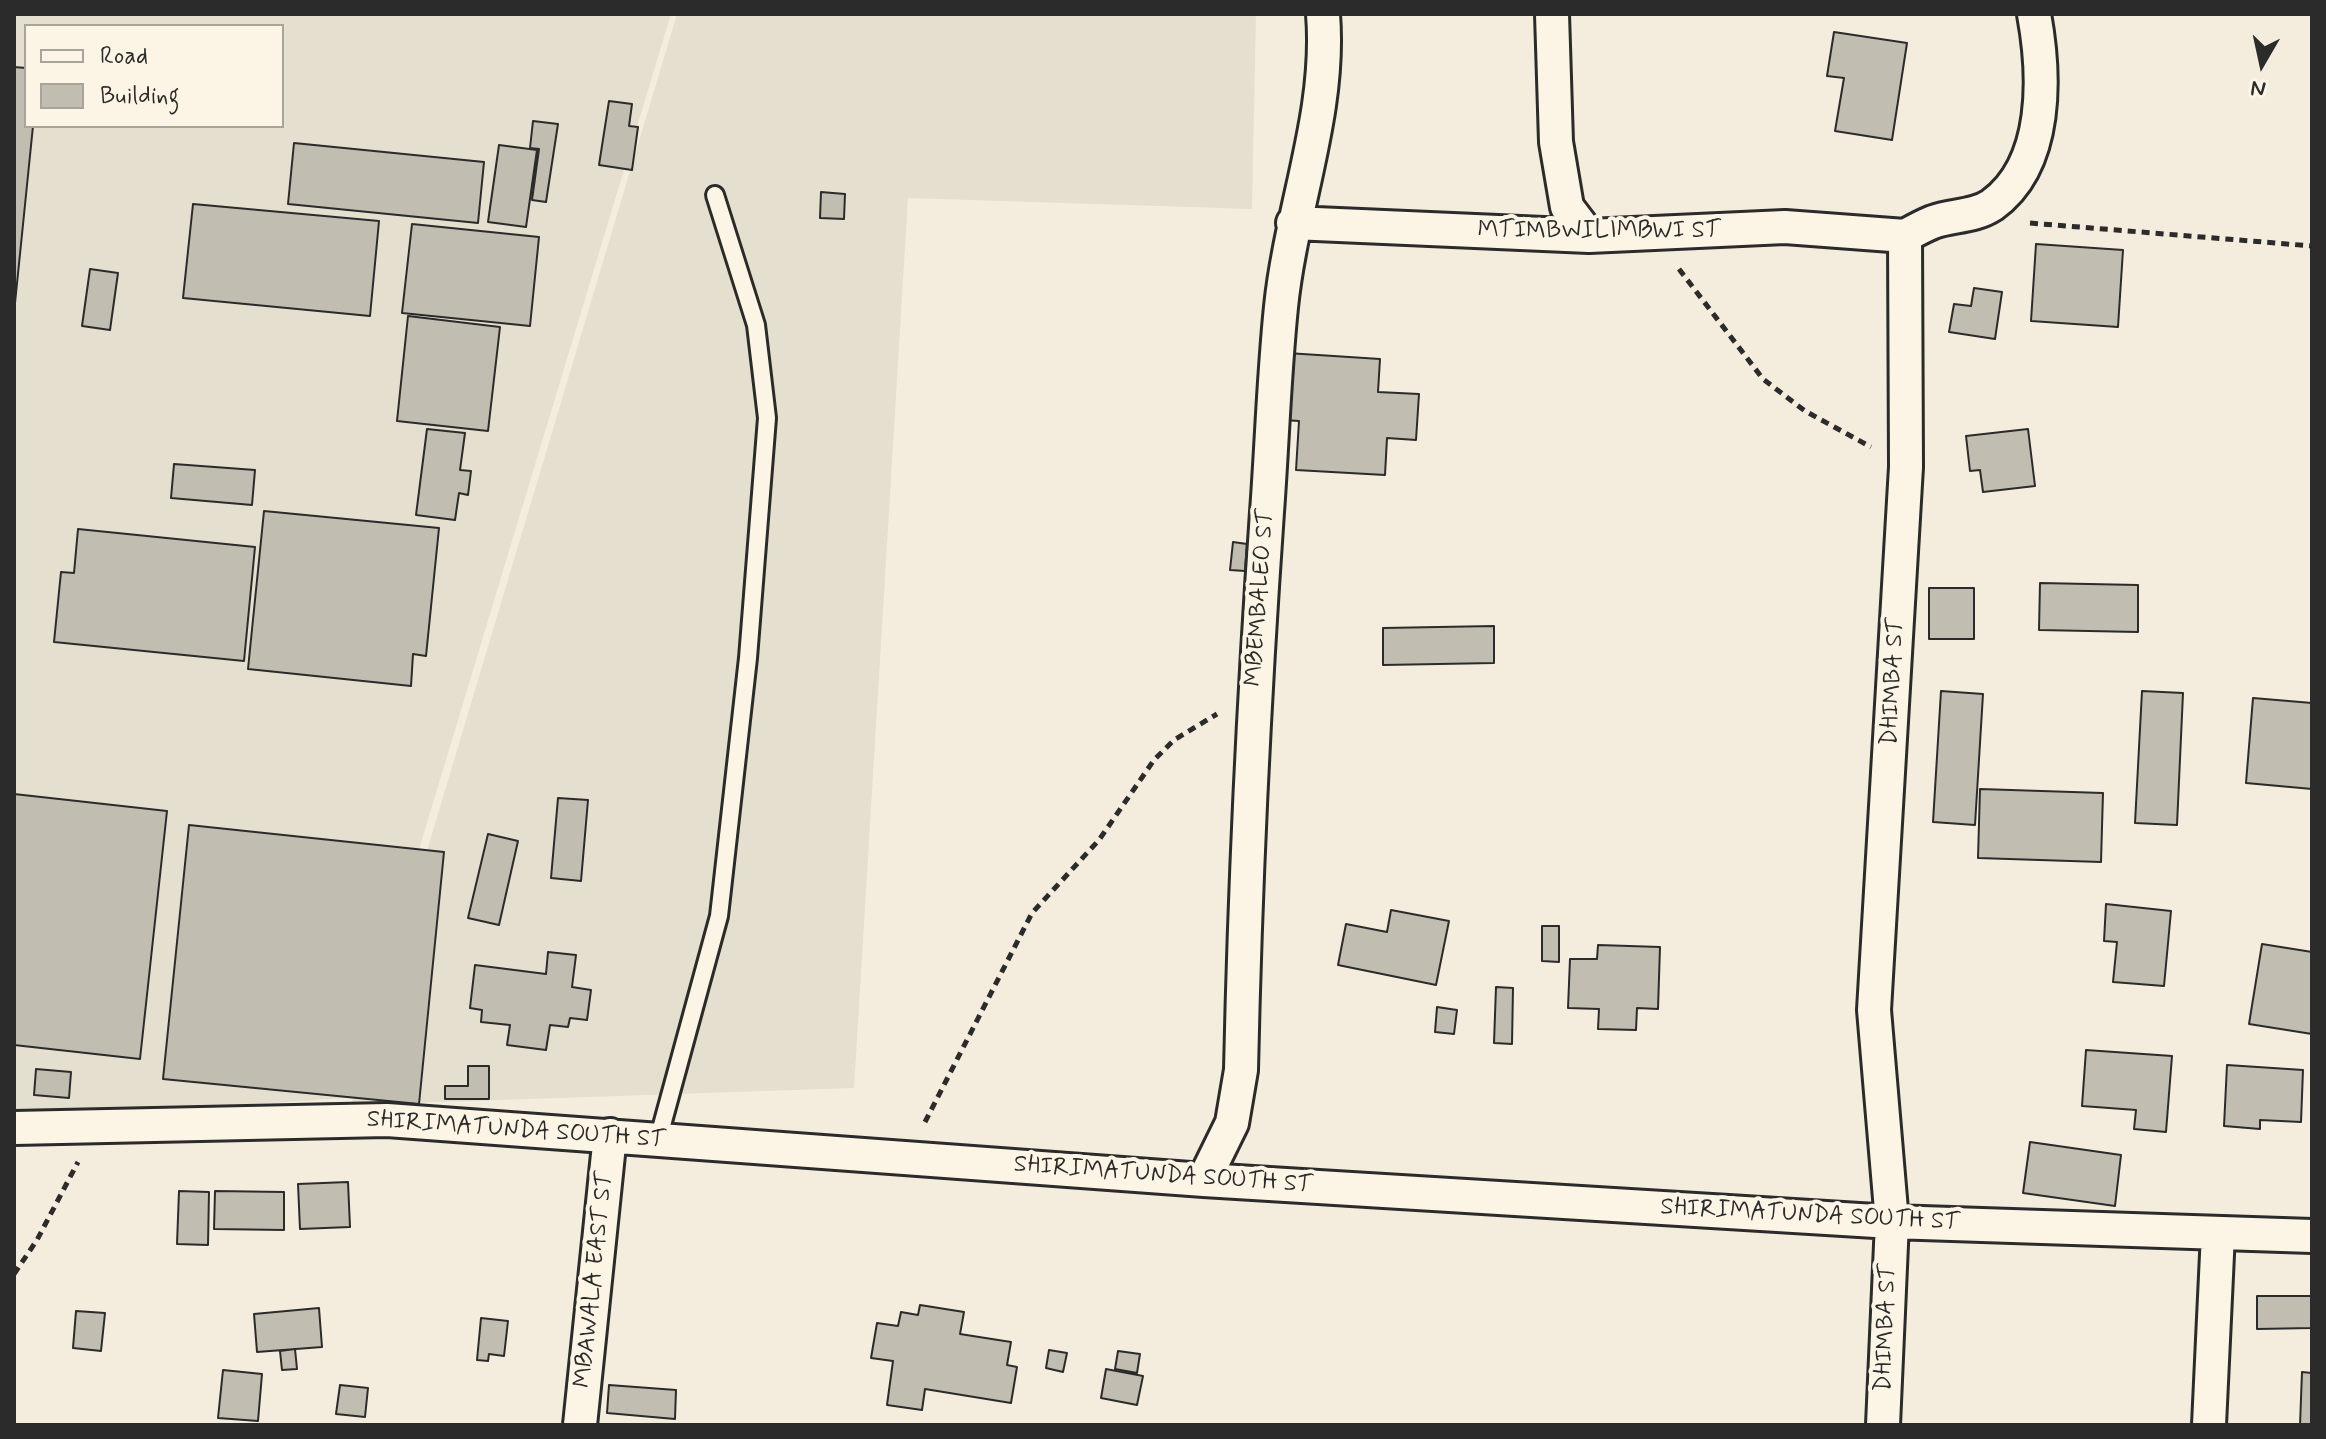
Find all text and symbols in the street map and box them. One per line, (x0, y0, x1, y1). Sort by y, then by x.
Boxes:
legend (24, 24, 284, 128)
north arrow (2222, 24, 2302, 104)
text: Road (100, 41, 148, 72)
text: N (2249, 73, 2268, 103)
text: Building (100, 81, 180, 112)
street label: MTIMBWILIMBWI ST (1477, 218, 1721, 246)
street label: MBEMBALEO ST (1240, 508, 1282, 688)
street label: DHIMBA ST (1876, 617, 1912, 747)
street label: SHIRIMATUNDA SOUTH ST (365, 1106, 667, 1156)
street label: SHIRIMATUNDA SOUTH ST (1012, 1151, 1314, 1201)
street label: MBAWALA EAST ST (569, 1171, 621, 1389)
street label: SHIRIMATUNDA SOUTH ST (1660, 1194, 1960, 1238)
street label: DHIMBA ST (1870, 1264, 1904, 1392)

